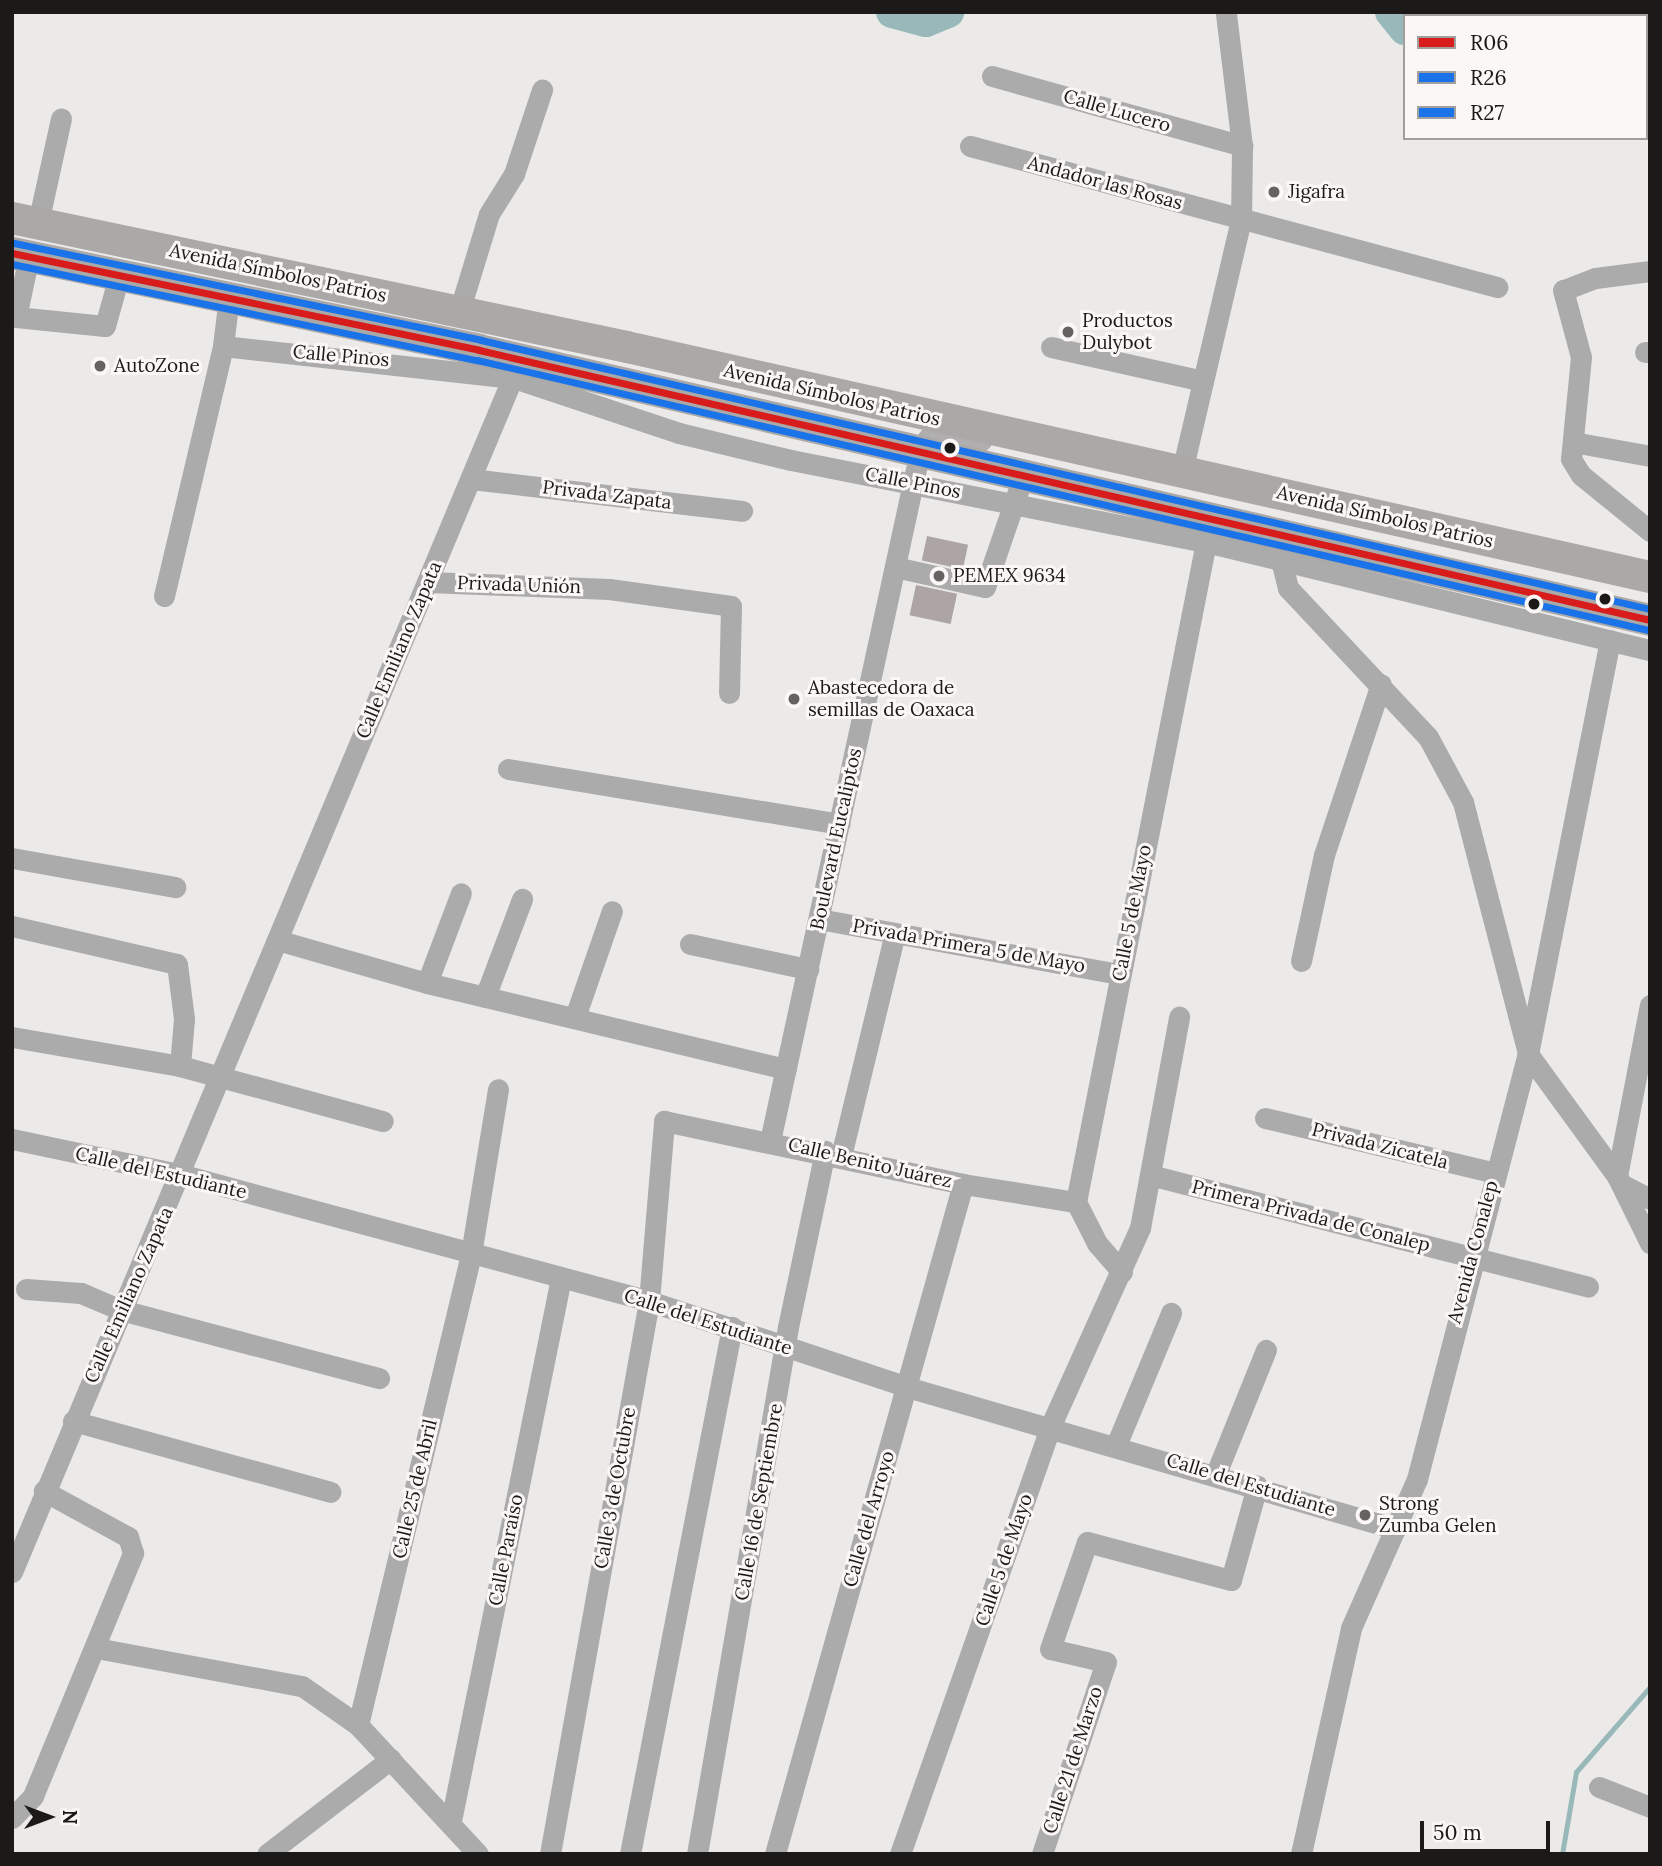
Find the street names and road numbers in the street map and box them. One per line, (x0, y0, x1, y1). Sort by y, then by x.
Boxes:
street label: Calle Lucero (1061, 85, 1173, 137)
street label: Andador las Rosas (1025, 151, 1185, 215)
street label: Avenida Símbolos Patrios (167, 239, 389, 307)
street label: Calle Pinos (292, 340, 390, 372)
street label: Avenida Símbolos Patrios (722, 359, 942, 431)
street label: Calle Pinos (863, 463, 963, 503)
street label: Privada Zapata (541, 476, 673, 514)
street label: Avenida Símbolos Patrios (1275, 481, 1495, 553)
street label: Calle Emiliano Zapata (351, 558, 447, 742)
street label: Privada Unión (457, 571, 581, 599)
street label: Boulevard Eucaliptos (806, 746, 866, 932)
street label: Calle 5 de Mayo (1108, 843, 1156, 983)
street label: Privada Primera 5 de Mayo (851, 914, 1087, 978)
street label: Privada Zicatela (1309, 1118, 1451, 1174)
street label: Calle Benito Juárez (786, 1133, 954, 1193)
street label: Calle del Estudiante (73, 1142, 249, 1204)
street label: Primera Privada de Conalep (1189, 1175, 1433, 1257)
street label: Avenida Conalep (1443, 1178, 1503, 1326)
street label: Calle Emiliano Zapata (80, 1203, 178, 1387)
street label: Calle del Estudiante (621, 1284, 795, 1360)
street label: Calle 16 de Septiembre (730, 1401, 788, 1603)
street label: Calle 3 de Octubre (590, 1405, 640, 1571)
street label: Calle 25 de Abril (388, 1417, 442, 1561)
street label: Calle del Arroyo (839, 1448, 899, 1590)
street label: Calle del Estudiante (1164, 1448, 1338, 1522)
street label: Calle 5 de Mayo (971, 1491, 1037, 1629)
street label: Calle Paraíso (484, 1492, 528, 1608)
street label: Calle 21 de Marzo (1038, 1683, 1108, 1837)

